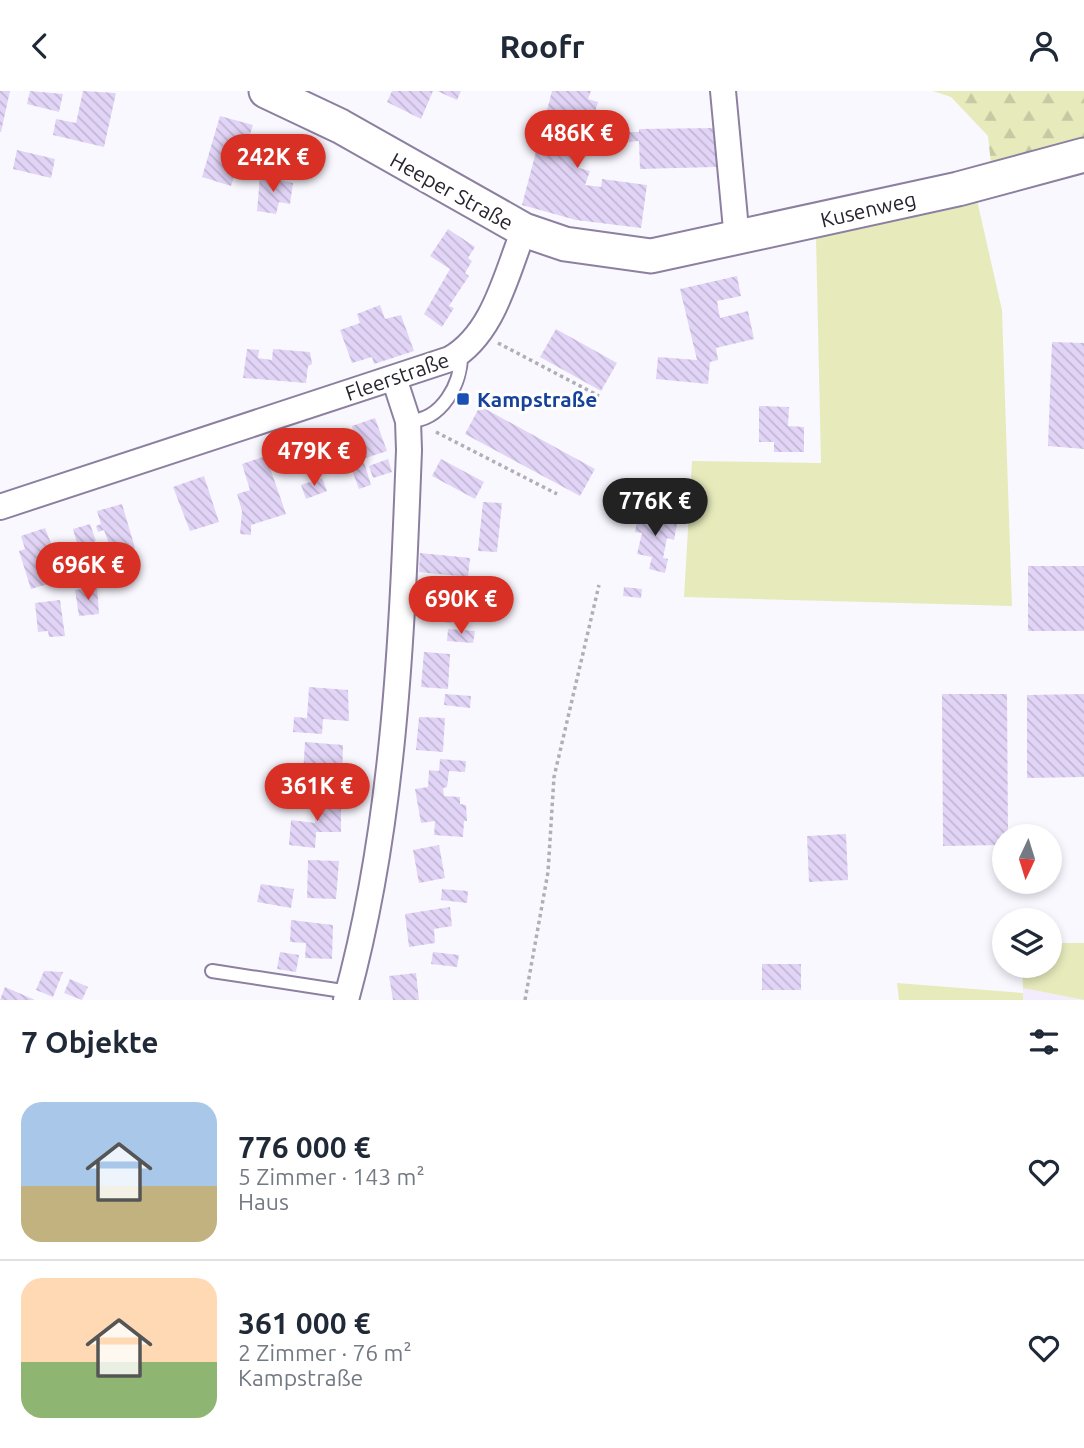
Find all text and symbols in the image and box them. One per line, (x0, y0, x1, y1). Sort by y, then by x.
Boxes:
icon: back (21, 27, 59, 65)
icon: person (1025, 27, 1063, 65)
text: Roofr (499, 28, 585, 64)
pin: 486K € (520, 111, 634, 170)
text: 486K € (541, 120, 613, 145)
pin: 242K € (216, 134, 330, 194)
text: 242K € (237, 144, 309, 169)
street label: Heeper Straße (386, 147, 518, 235)
street label: Kusenweg (818, 186, 918, 232)
street label: Fleerstraße (342, 347, 452, 405)
place label: Kampstraße (477, 387, 597, 411)
marker: Kampstraße (455, 391, 471, 407)
pin: 479K € (257, 429, 371, 488)
text: 479K € (278, 438, 350, 463)
pin: 776K € (598, 479, 712, 538)
text: 776K € (619, 488, 691, 513)
pin: 696K € (31, 543, 145, 602)
text: 696K € (52, 552, 124, 577)
pin: 690K € (404, 577, 518, 636)
text: 690K € (425, 586, 497, 611)
pin: 361K € (260, 763, 374, 823)
text: 361K € (281, 773, 353, 798)
north arrow (992, 824, 1062, 894)
map controls (992, 824, 1062, 978)
button: layers (992, 908, 1062, 978)
icon: filters (1025, 1023, 1063, 1061)
text: 7 Objekte (21, 1025, 159, 1059)
icon: home (77, 1130, 161, 1214)
text: 776 000 € (238, 1130, 371, 1164)
icon: heart (1025, 1153, 1063, 1191)
text: 5 Zimmer · 143 m² (238, 1164, 425, 1189)
text: Haus (238, 1189, 289, 1214)
icon: home (77, 1306, 161, 1390)
text: 361 000 € (238, 1306, 371, 1340)
icon: heart (1025, 1329, 1063, 1367)
text: 2 Zimmer · 76 m² (238, 1340, 412, 1365)
text: Kampstraße (238, 1365, 363, 1390)

